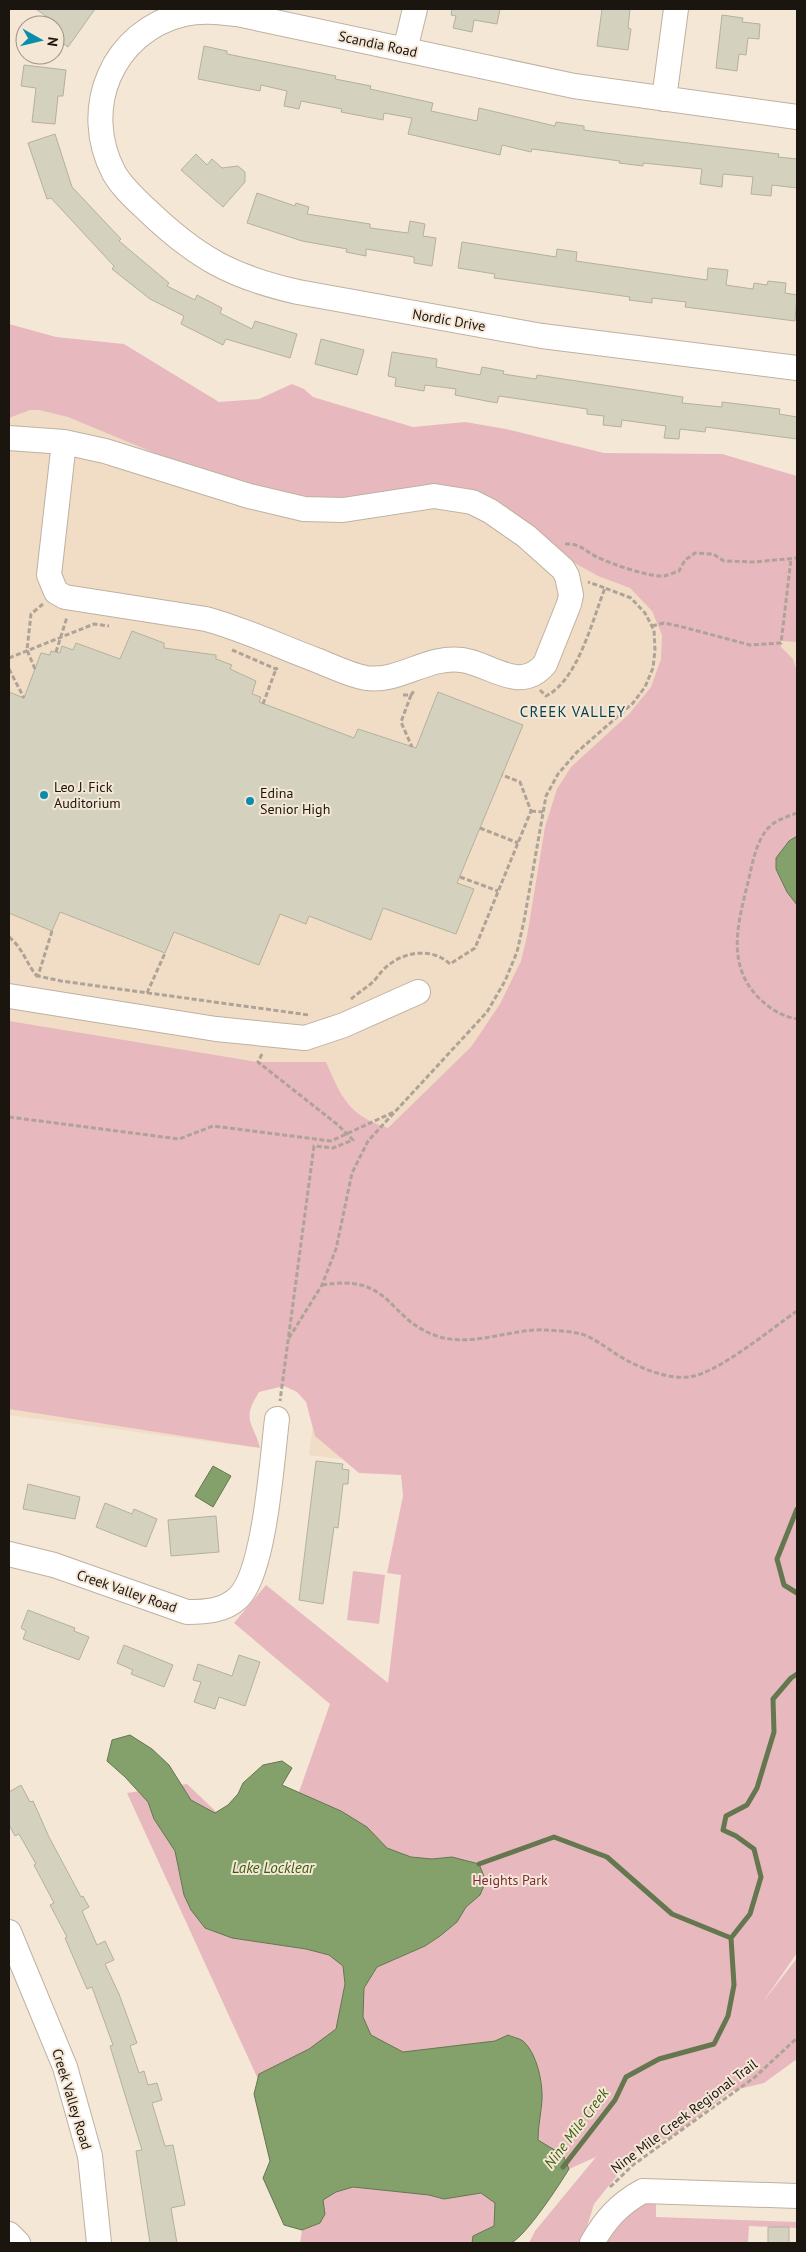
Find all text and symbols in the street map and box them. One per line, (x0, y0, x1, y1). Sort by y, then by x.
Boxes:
north arrow (15, 15, 65, 65)
street label: Scandia Road (337, 27, 419, 61)
text: N (43, 36, 62, 48)
street label: Nordic Drive (411, 305, 487, 335)
district label: CREEK VALLEY (520, 702, 626, 721)
place label: Leo J. Fick Auditorium (54, 778, 121, 812)
place label: Edina Senior High (260, 784, 330, 818)
marker: Leo J. Fick Auditorium (38, 789, 50, 801)
marker: Edina Senior High (244, 795, 256, 807)
street label: Creek Valley Road (75, 1565, 179, 1617)
water label: Lake Locklear (232, 1858, 315, 1877)
park label: Heights Park (472, 1871, 548, 1889)
street label: Creek Valley Road (48, 2046, 96, 2152)
street label: Nine Mile Creek Regional Trail (607, 2055, 761, 2177)
water label: Nine Mile Creek (540, 2083, 613, 2172)

